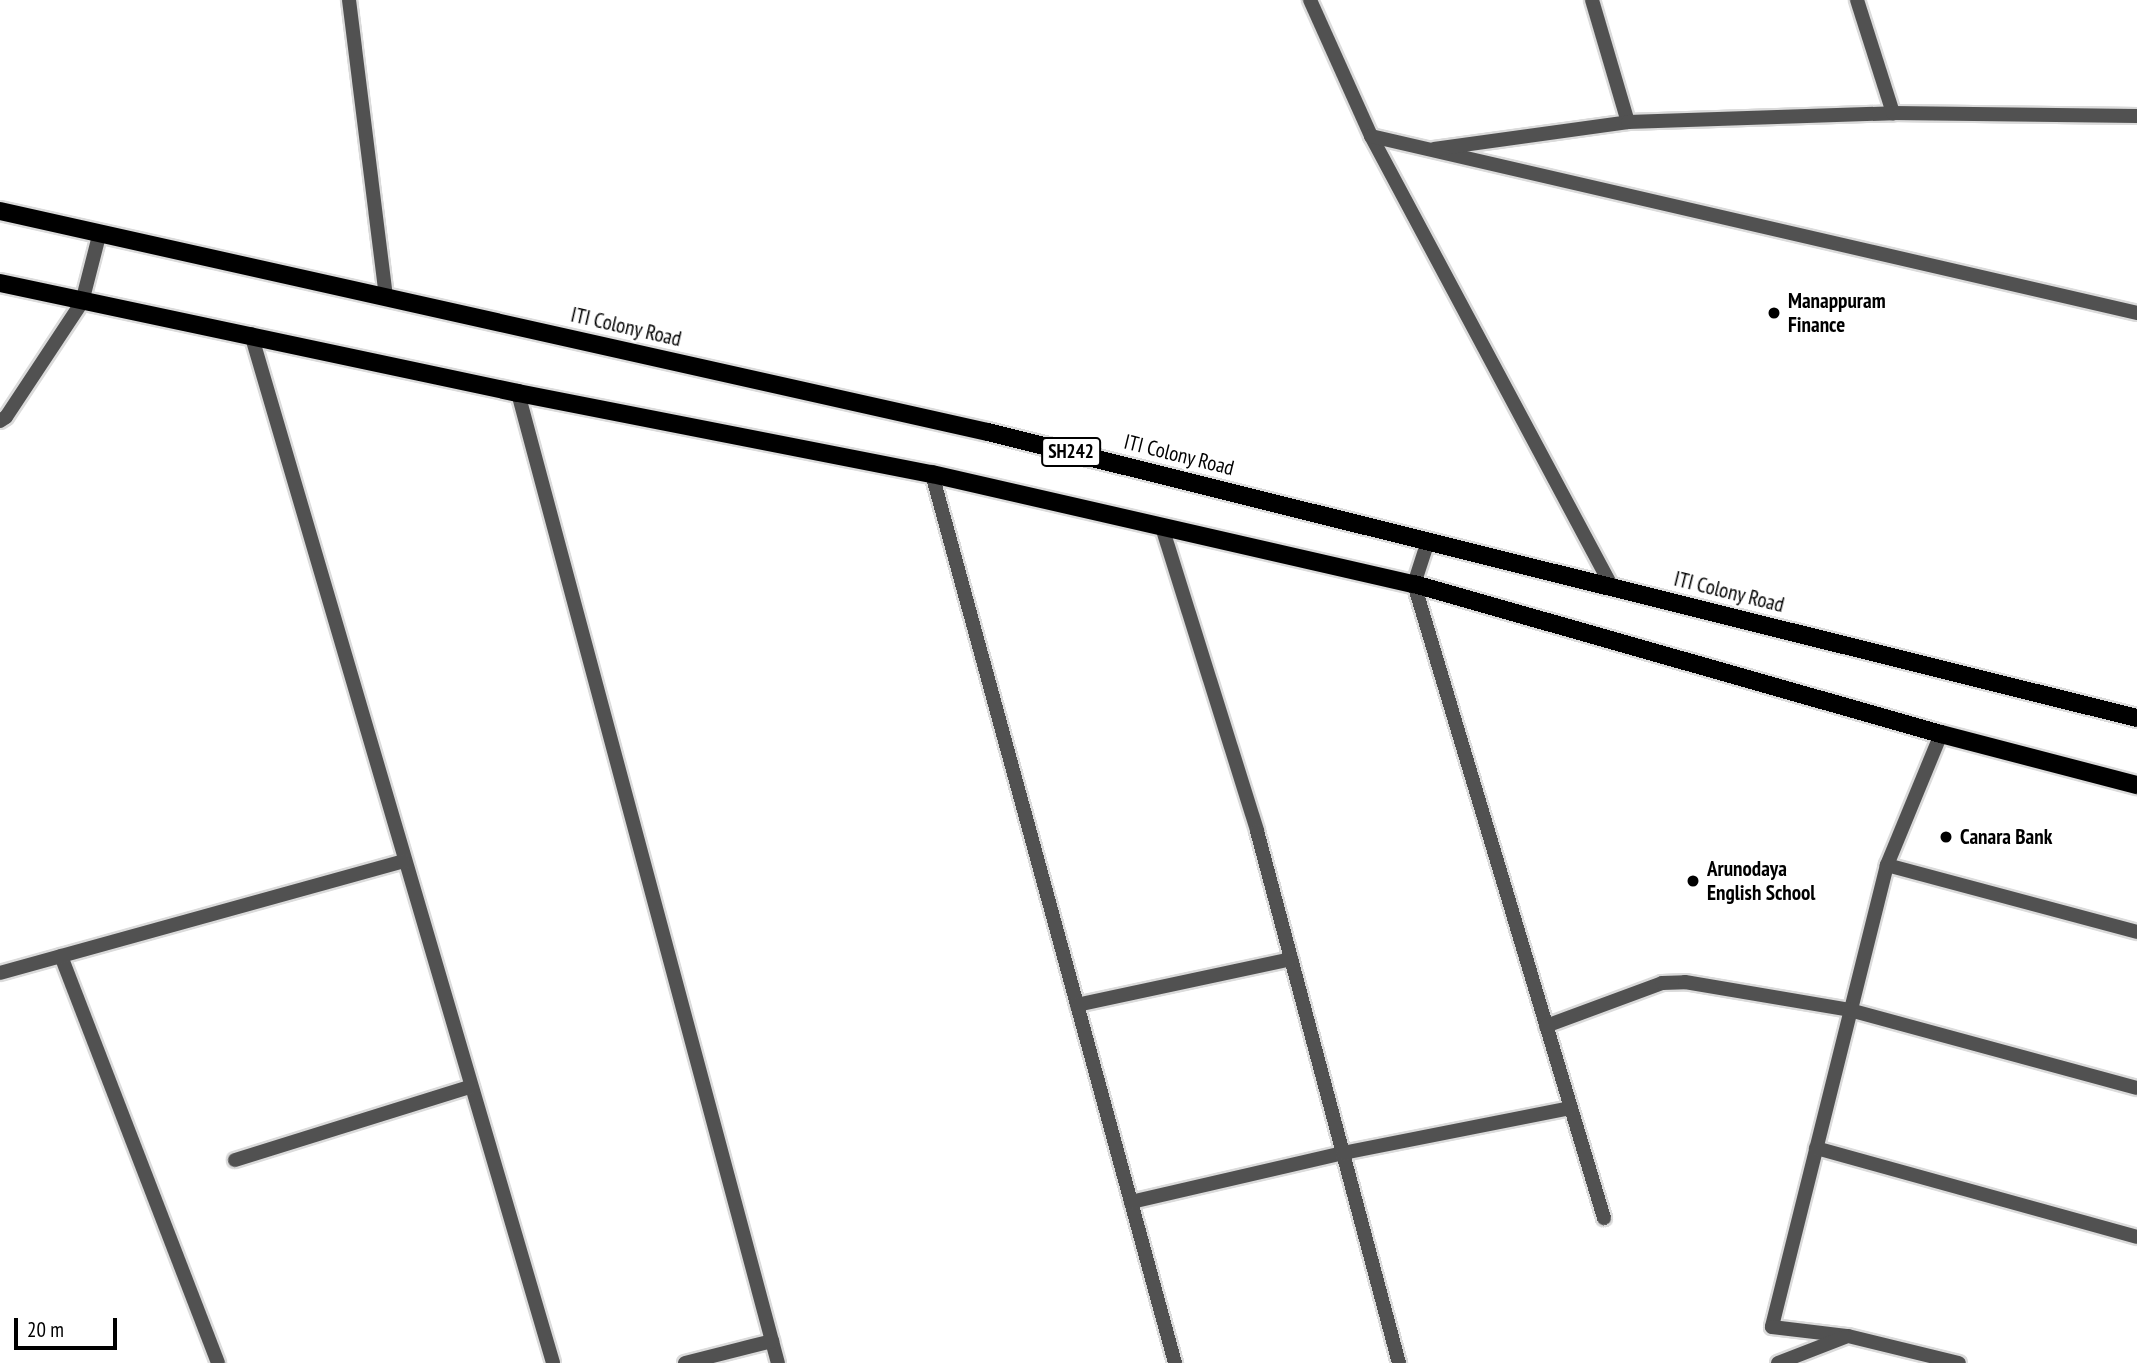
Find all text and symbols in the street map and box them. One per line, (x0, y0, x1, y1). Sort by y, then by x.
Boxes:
place label: Manappuram Finance (1788, 288, 1886, 338)
street label: ITI Colony Road (568, 302, 684, 352)
marker: Manappuram Finance (1766, 305, 1782, 321)
street label: ITI Colony Road (1121, 429, 1237, 481)
road number: SH242 (1040, 436, 1102, 467)
street label: ITI Colony Road (1671, 566, 1787, 618)
place label: Canara Bank (1960, 824, 2052, 850)
marker: Canara Bank (1938, 829, 1954, 845)
place label: Arunodaya English School (1707, 856, 1815, 906)
marker: Arunodaya English School (1685, 873, 1701, 889)
scale bar (18, 1304, 121, 1348)
text: 20 m (27, 1316, 64, 1343)

